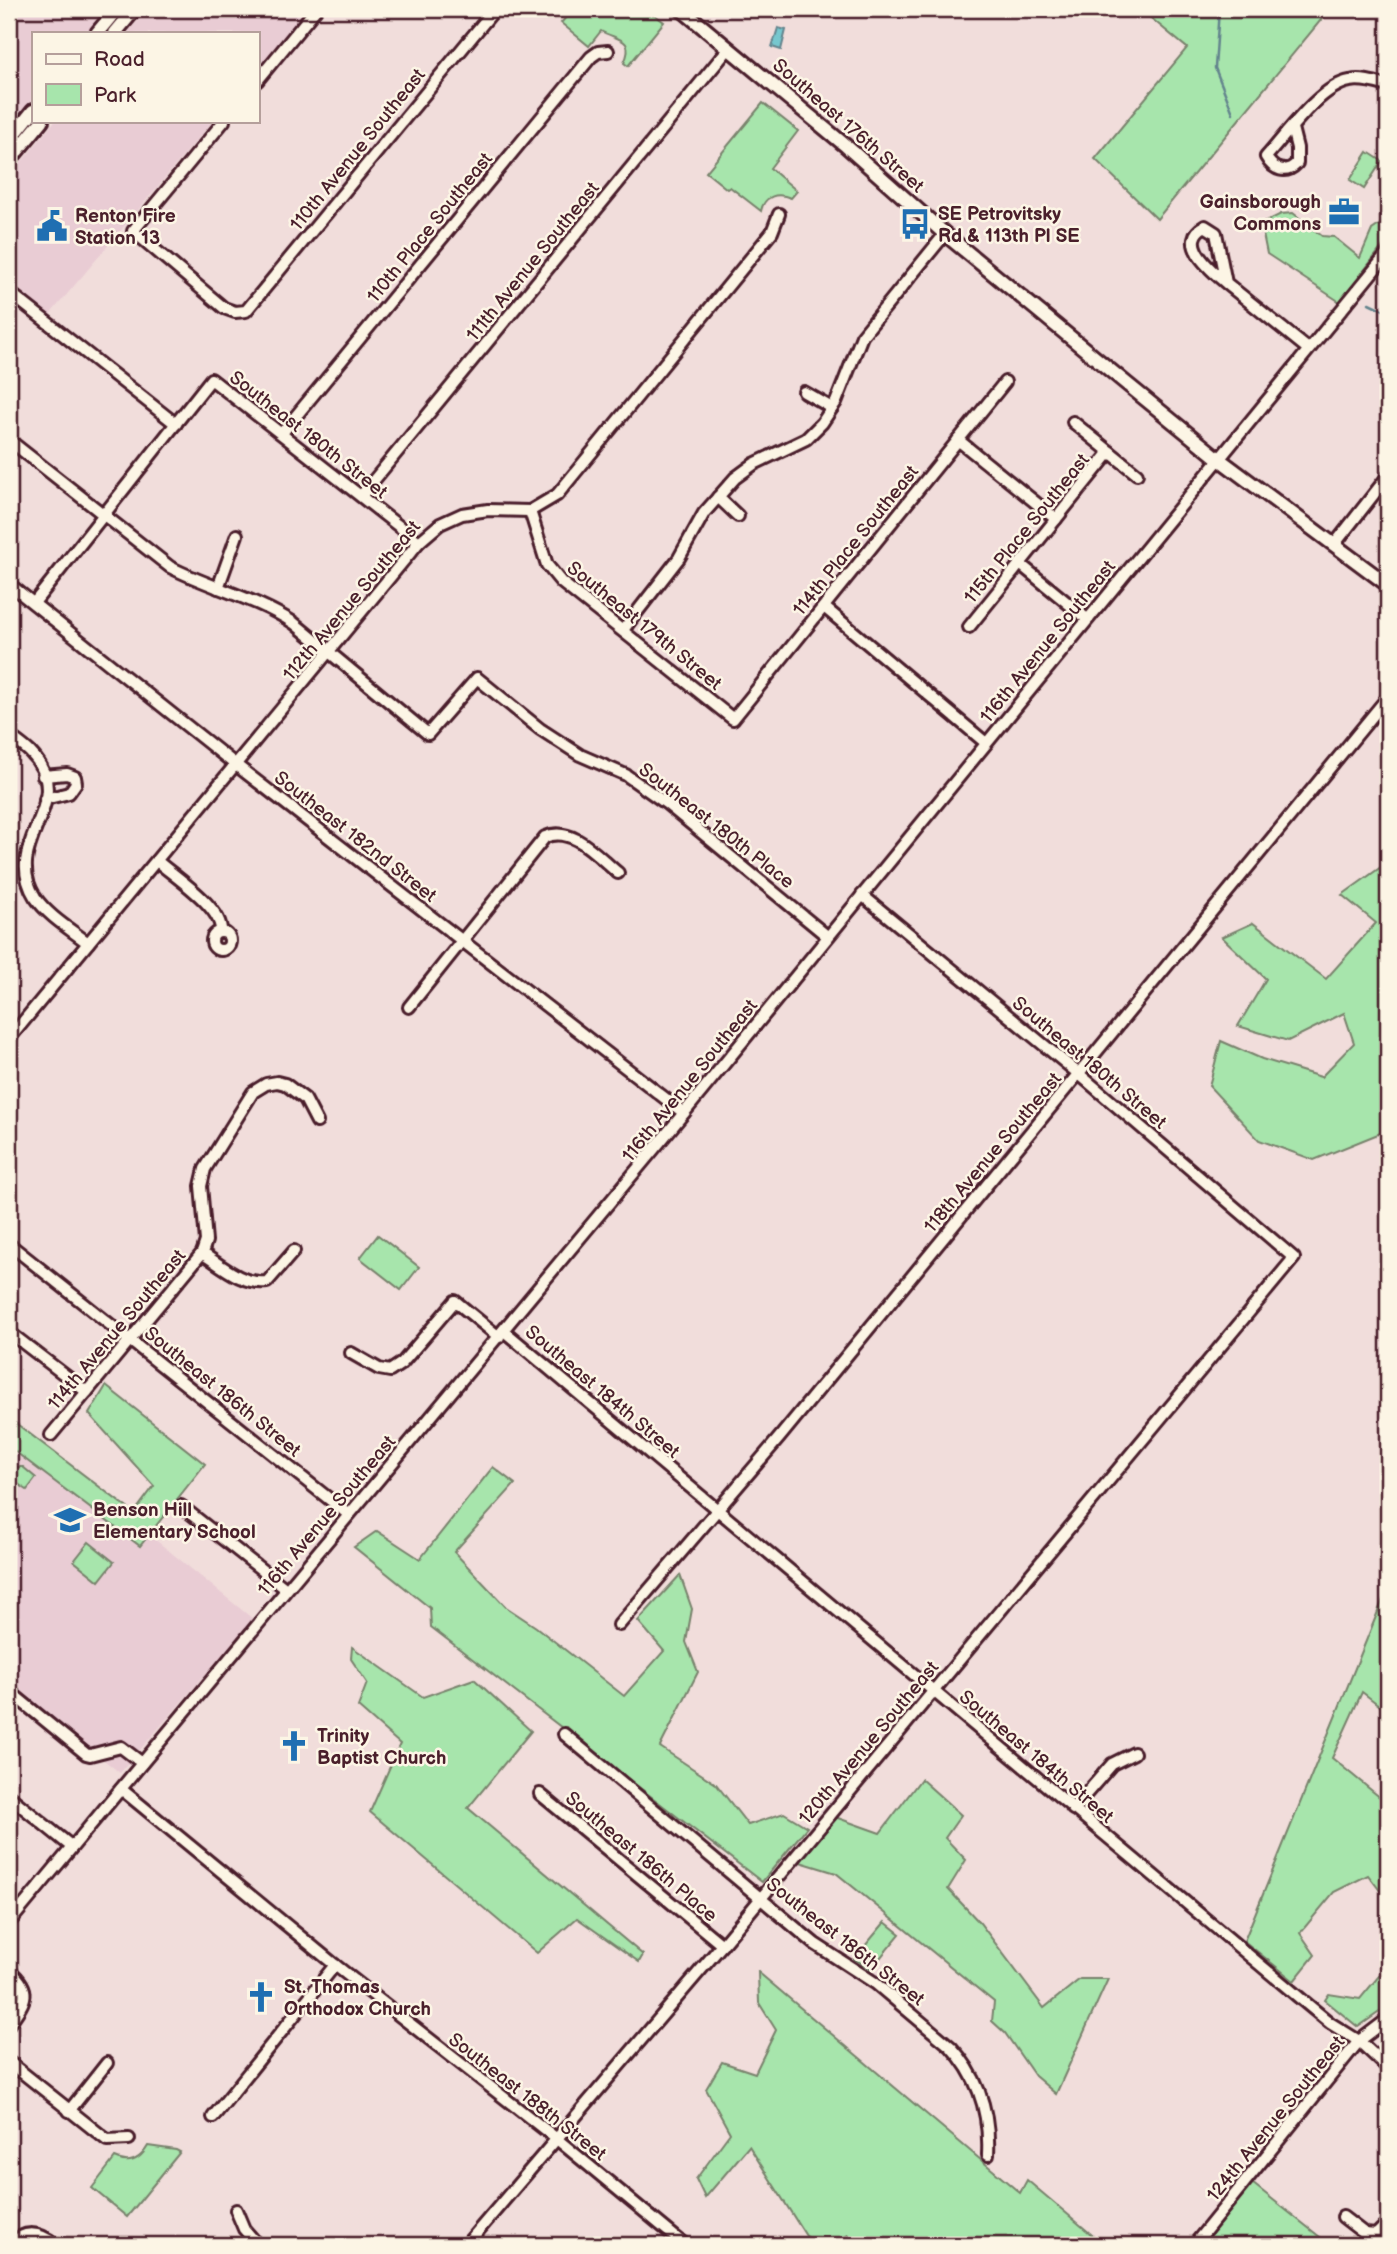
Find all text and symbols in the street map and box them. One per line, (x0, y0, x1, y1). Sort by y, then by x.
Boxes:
legend (32, 32, 259, 122)
text: Road (94, 47, 145, 72)
street label: Southeast 176th Street (768, 54, 929, 198)
street label: 110th Avenue Southeast (286, 64, 431, 236)
text: Park (94, 83, 137, 108)
street label: 110th Place Southeast (363, 148, 498, 308)
street label: 111th Avenue Southeast (462, 178, 605, 346)
place label: Gainsborough Commons (1200, 191, 1321, 236)
office icon: Gainsborough Commons (1327, 195, 1361, 229)
place label: SE Petrovitsky Rd & 113th Pl SE (938, 203, 1080, 248)
place label: Renton Fire Station 13 (75, 205, 176, 250)
bus stop icon: SE Petrovitsky Rd & 113th Pl SE (898, 207, 932, 241)
public building icon: Renton Fire Station 13 (35, 209, 69, 243)
street label: Southeast 180th Street (224, 366, 392, 504)
street label: 115th Place Southeast (960, 449, 1095, 609)
street label: 114th Place Southeast (788, 461, 924, 621)
street label: 112th Avenue Southeast (278, 516, 426, 686)
street label: 116th Avenue Southeast (975, 556, 1121, 728)
street label: Southeast 179th Street (562, 557, 726, 696)
street label: Southeast 180th Place (634, 758, 798, 894)
street label: Southeast 182nd Street (269, 767, 441, 908)
street label: Southeast 180th Street (1007, 992, 1171, 1135)
street label: 116th Avenue Southeast (617, 995, 763, 1167)
street label: 118th Avenue Southeast (919, 1068, 1067, 1238)
street label: 114th Avenue Southeast (43, 1245, 191, 1415)
street label: Southeast 184th Street (520, 1321, 684, 1464)
street label: Southeast 186th Street (139, 1322, 305, 1462)
street label: 116th Avenue Southeast (253, 1431, 401, 1601)
place label: Benson Hill Elementary School (93, 1499, 256, 1544)
school or university icon: Benson Hill Elementary School (53, 1503, 87, 1537)
street label: 120th Avenue Southeast (794, 1657, 944, 1829)
street label: Southeast 184th Street (954, 1686, 1118, 1829)
place label: Trinity Baptist Church (317, 1725, 446, 1770)
church icon: Trinity Baptist Church (277, 1729, 311, 1763)
street label: Southeast 186th Place (560, 1787, 722, 1927)
street label: Southeast 186th Street (761, 1873, 929, 2011)
place label: St. Thomas Orthodox Church (284, 1976, 431, 2021)
church icon: St. Thomas Orthodox Church (244, 1980, 278, 2014)
street label: Southeast 188th Street (443, 2028, 611, 2166)
street label: 124th Avenue Southeast (1202, 2031, 1350, 2206)

